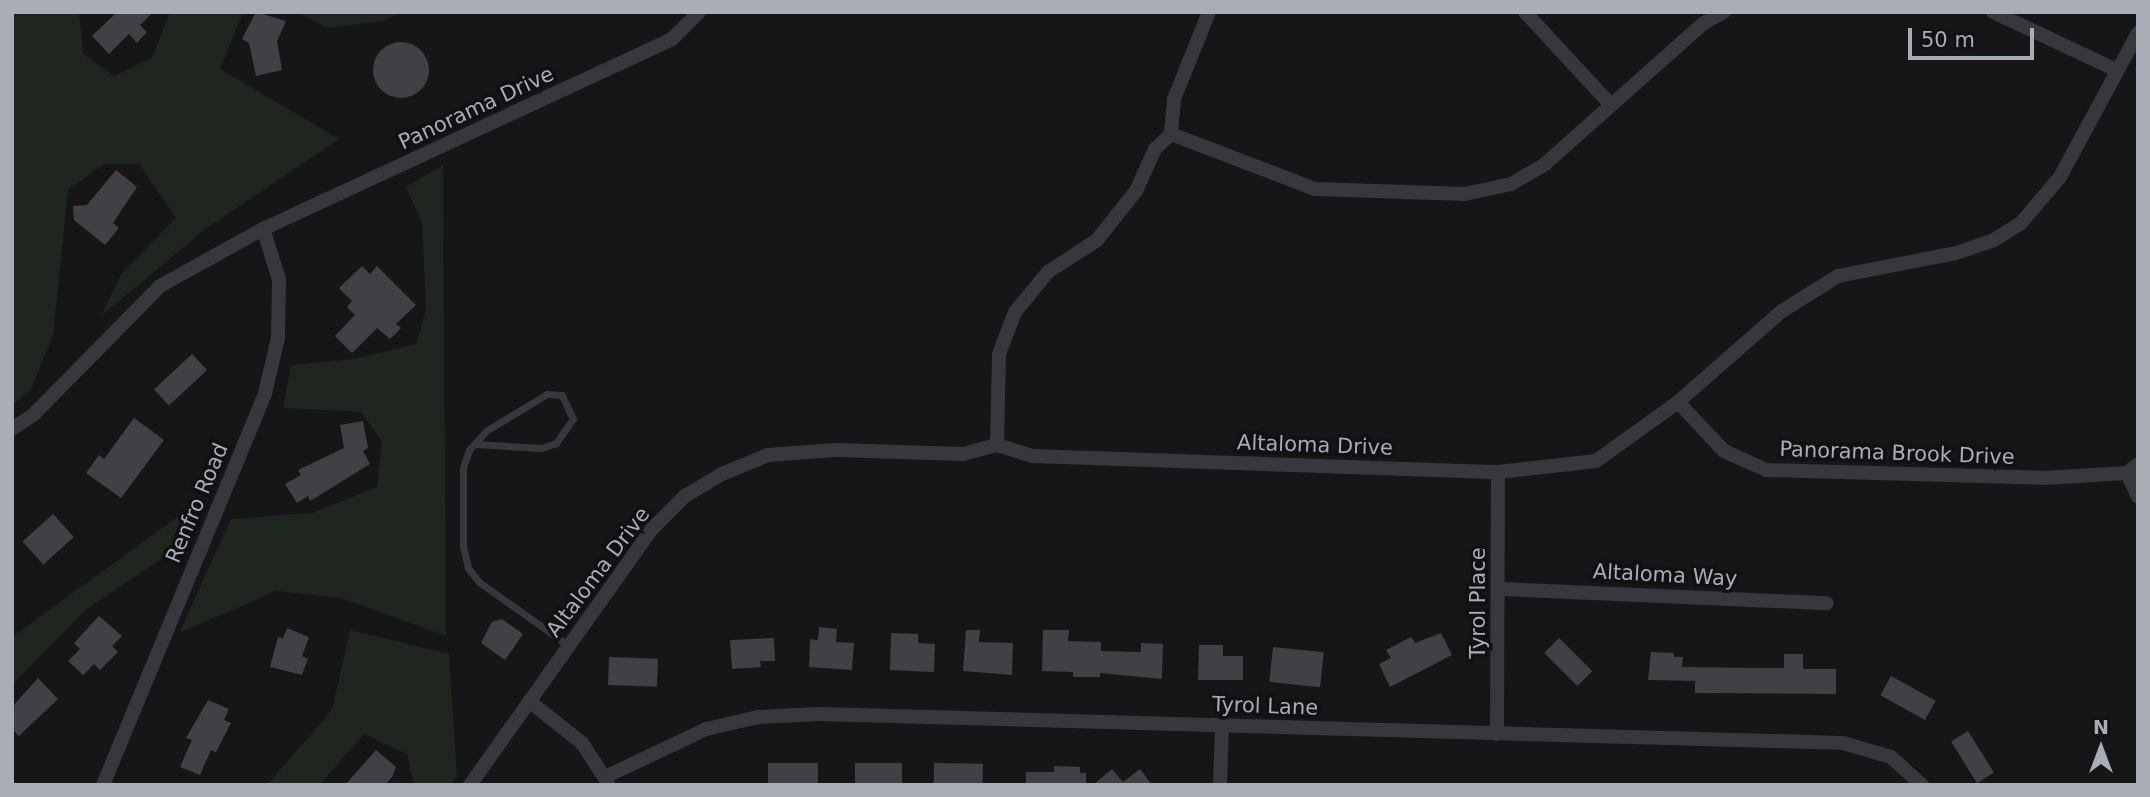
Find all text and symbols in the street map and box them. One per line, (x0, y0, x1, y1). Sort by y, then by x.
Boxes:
scale bar (1912, 14, 2038, 58)
text: 50 m (1921, 28, 1975, 52)
street label: Panorama Drive (394, 61, 558, 155)
street label: Altaloma Drive (1237, 430, 1393, 460)
street label: Panorama Brook Drive (1779, 436, 2015, 470)
street label: Renfro Road (160, 439, 234, 567)
street label: Altaloma Drive (541, 502, 655, 642)
street label: Tyrol Place (1465, 547, 1491, 659)
street label: Altaloma Way (1592, 559, 1738, 591)
street label: Tyrol Lane (1211, 692, 1319, 720)
north arrow (2066, 713, 2136, 783)
text: N (2093, 716, 2109, 738)

